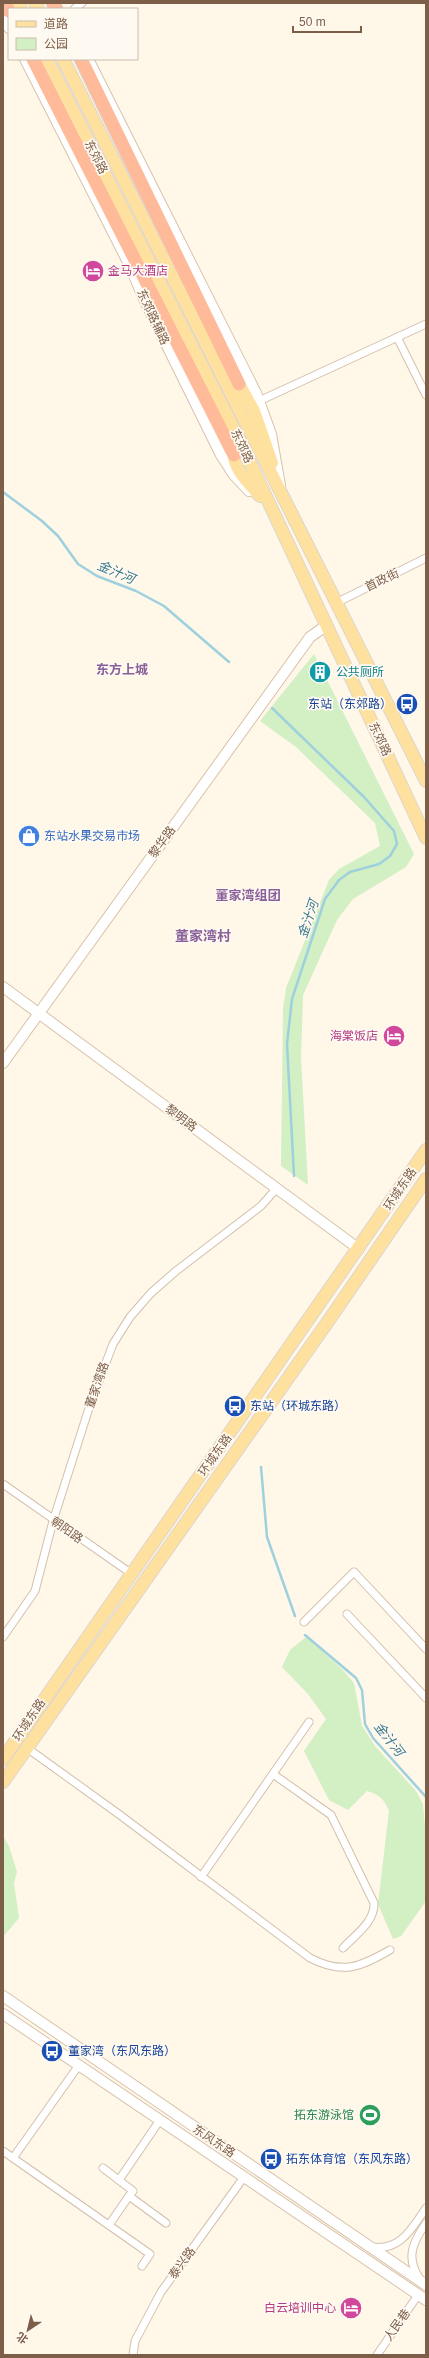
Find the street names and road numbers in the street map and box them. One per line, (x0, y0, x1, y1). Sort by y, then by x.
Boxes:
street label: 东郊路 (82, 138, 110, 176)
street label: 东郊路辅路 (134, 287, 172, 347)
street label: 东郊路 (228, 427, 256, 465)
street label: 首政街 (363, 566, 401, 594)
street label: 东郊路 (366, 720, 394, 758)
street label: 黎华路 (146, 823, 178, 861)
street label: 黎明路 (162, 1102, 200, 1134)
street label: 环城东路 (381, 1165, 419, 1213)
street label: 董家湾路 (83, 1360, 111, 1410)
street label: 环城东路 (195, 1431, 235, 1479)
street label: 朝阳路 (48, 1514, 86, 1546)
street label: 环城东路 (10, 1696, 48, 1744)
street label: 东风东路 (190, 2122, 238, 2160)
street label: 泰兴路 (166, 2244, 198, 2282)
street label: 人民巷 (381, 2306, 413, 2344)

